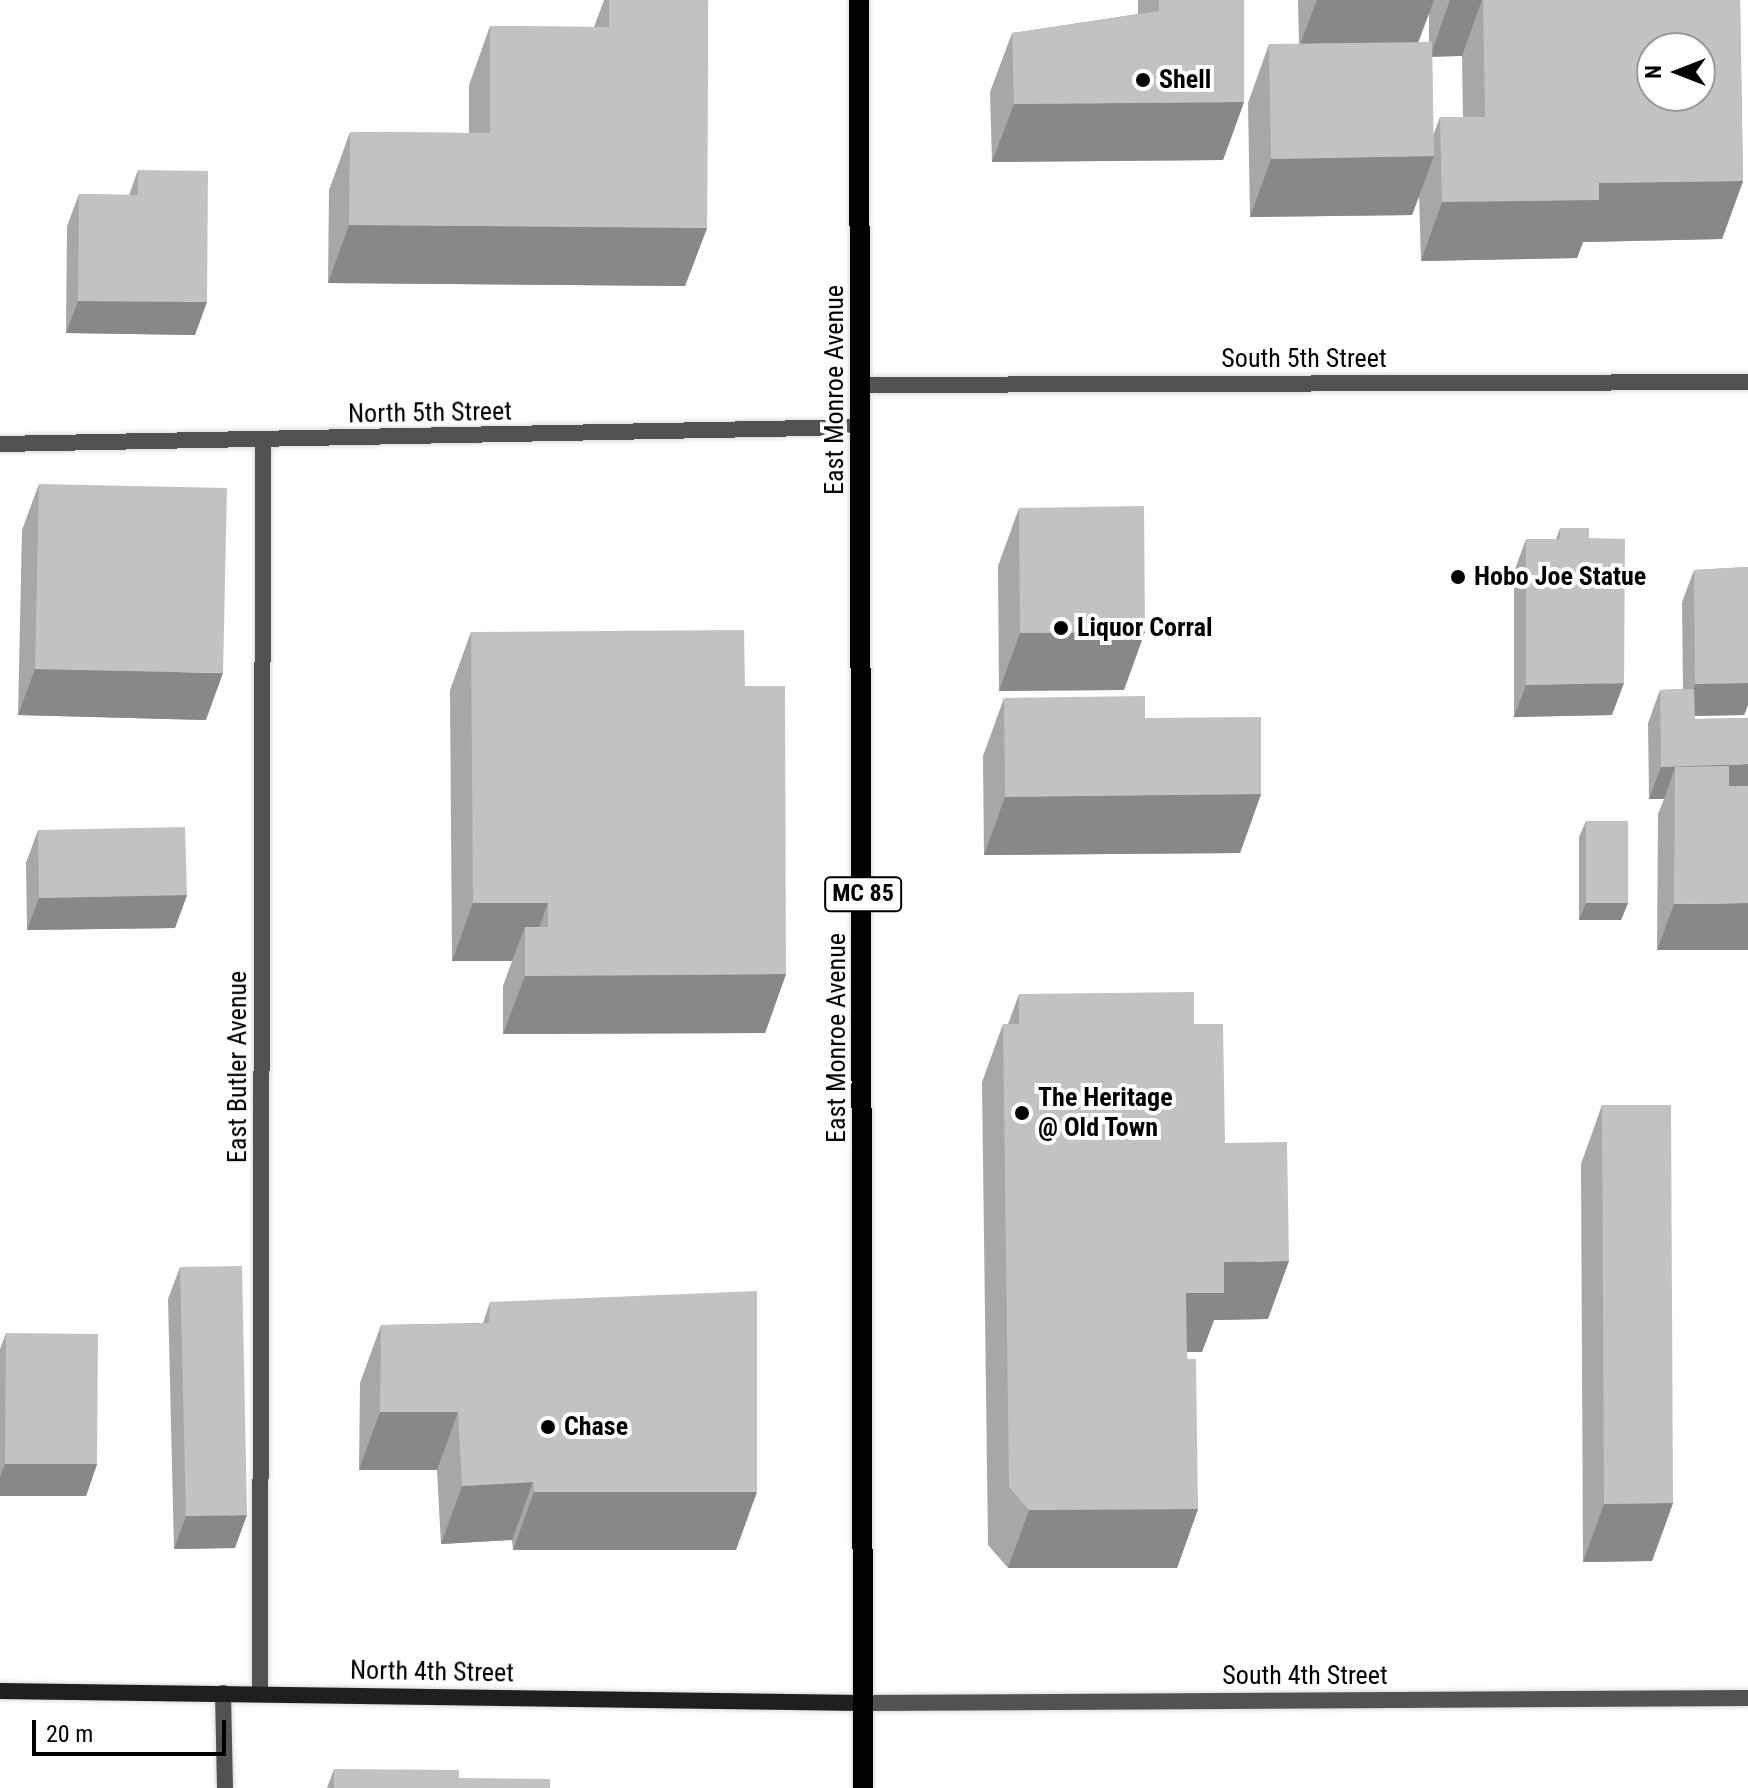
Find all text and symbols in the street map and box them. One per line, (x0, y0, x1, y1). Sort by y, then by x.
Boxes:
north arrow (1636, 32, 1716, 112)
place label: Shell (1159, 64, 1211, 96)
text: N (1641, 65, 1666, 79)
marker: Shell (1134, 71, 1152, 89)
street label: East Monroe Avenue (819, 285, 851, 495)
street label: South 5th Street (1221, 343, 1387, 375)
street label: North 5th Street (348, 396, 512, 430)
place label: Hobo Joe Statue (1474, 561, 1646, 593)
marker: Hobo Joe Statue (1449, 568, 1467, 586)
place label: Liquor Corral (1077, 612, 1213, 644)
marker: Liquor Corral (1052, 619, 1070, 637)
road number: MC 85 (823, 874, 903, 914)
street label: East Monroe Avenue (821, 933, 853, 1143)
street label: East Butler Avenue (222, 971, 254, 1163)
place label: The Heritage @ Old Town (1038, 1082, 1173, 1144)
marker: The Heritage @ Old Town (1013, 1104, 1031, 1122)
place label: Chase (564, 1411, 628, 1443)
marker: Chase (539, 1418, 557, 1436)
street label: North 4th Street (350, 1655, 514, 1689)
street label: South 4th Street (1222, 1660, 1388, 1692)
scale bar (36, 1704, 230, 1754)
text: 20 m (46, 1720, 93, 1748)

